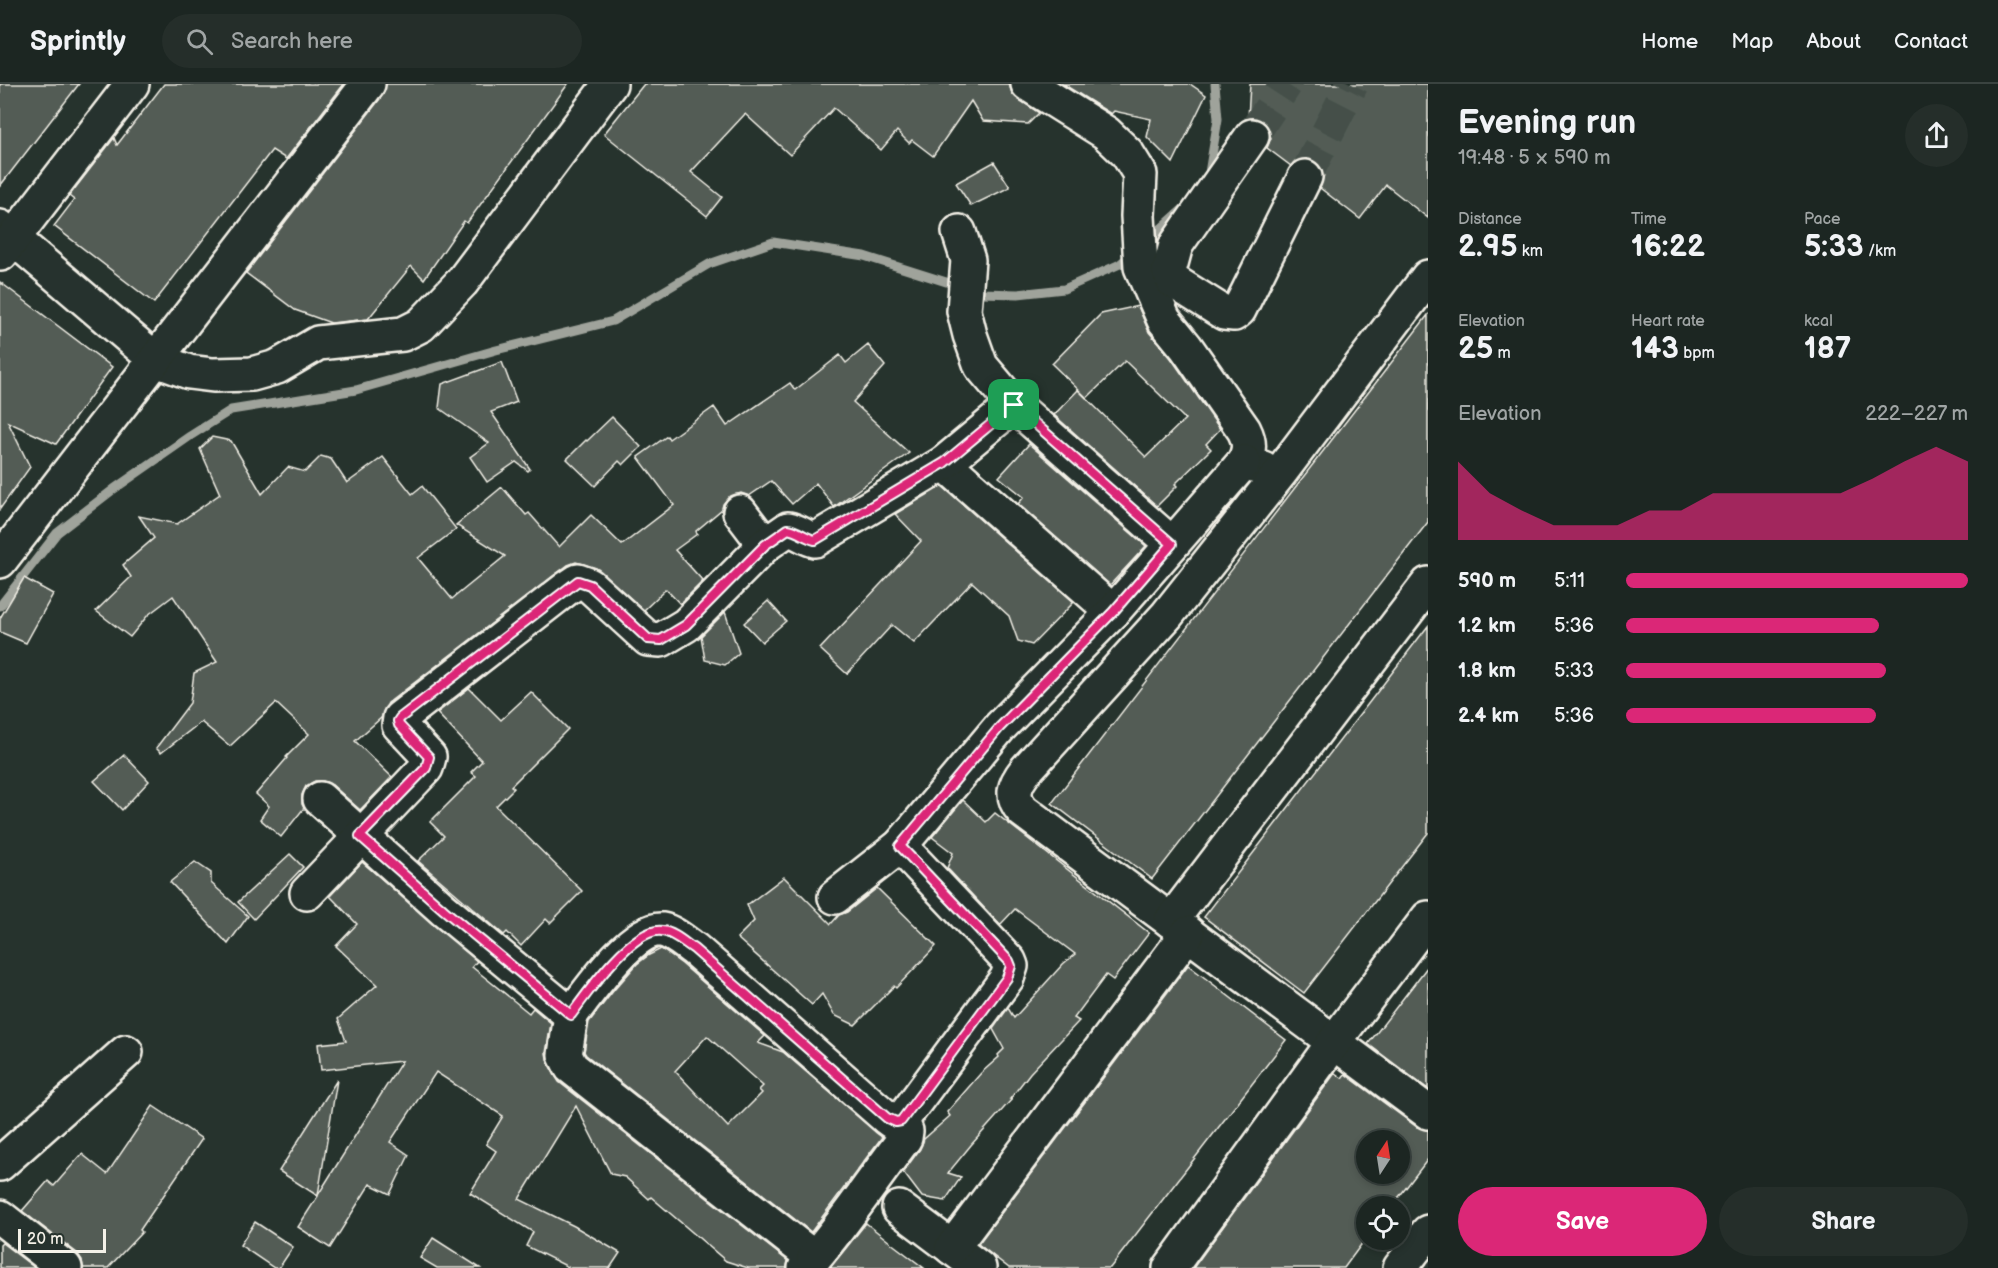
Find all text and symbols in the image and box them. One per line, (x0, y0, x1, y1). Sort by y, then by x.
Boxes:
search box (162, 14, 582, 68)
text: Sprintly (30, 25, 126, 58)
icon: search (183, 25, 216, 58)
text: Search here (231, 28, 353, 55)
text: Home (1641, 29, 1698, 54)
text: Map (1731, 29, 1773, 54)
text: About (1806, 29, 1861, 54)
text: Contact (1894, 29, 1968, 54)
text: Evening run (1458, 103, 1636, 143)
button: share (1905, 104, 1968, 167)
text: 19:48 · 5 × 590 m (1458, 146, 1611, 170)
text: Distance (1458, 210, 1522, 229)
text: Time (1631, 210, 1666, 229)
text: Pace (1804, 210, 1840, 229)
text: 2.95 (1458, 229, 1517, 265)
text: 16:22 (1631, 229, 1705, 265)
text: 5:33 (1804, 229, 1864, 265)
text: km (1517, 242, 1543, 261)
text: /km (1864, 242, 1896, 261)
text: Elevation (1458, 312, 1525, 331)
text: Heart rate (1631, 312, 1705, 331)
text: kcal (1804, 312, 1833, 331)
text: 25 (1458, 331, 1493, 367)
text: 143 (1631, 331, 1679, 367)
text: 187 (1804, 331, 1851, 367)
text: m (1493, 344, 1511, 363)
text: bpm (1679, 344, 1715, 363)
pin (988, 379, 1039, 430)
icon: arrive (997, 388, 1030, 421)
text: Elevation (1458, 402, 1541, 426)
text: 222–227 m (1865, 402, 1968, 426)
text: 590 m (1458, 569, 1516, 593)
text: 5:11 (1554, 569, 1585, 593)
text: 1.2 km (1458, 614, 1516, 638)
text: 5:36 (1554, 614, 1594, 638)
text: 1.8 km (1458, 659, 1516, 683)
text: 5:33 (1554, 659, 1594, 683)
text: 2.4 km (1458, 704, 1519, 728)
text: 5:36 (1554, 704, 1594, 728)
north arrow (1356, 1130, 1410, 1184)
map controls (1356, 1130, 1410, 1250)
button: Save (1458, 1187, 1707, 1256)
button: Share (1719, 1187, 1968, 1256)
button: locate (1356, 1196, 1410, 1250)
scale bar (18, 1226, 106, 1254)
text: 20 m (27, 1230, 63, 1249)

